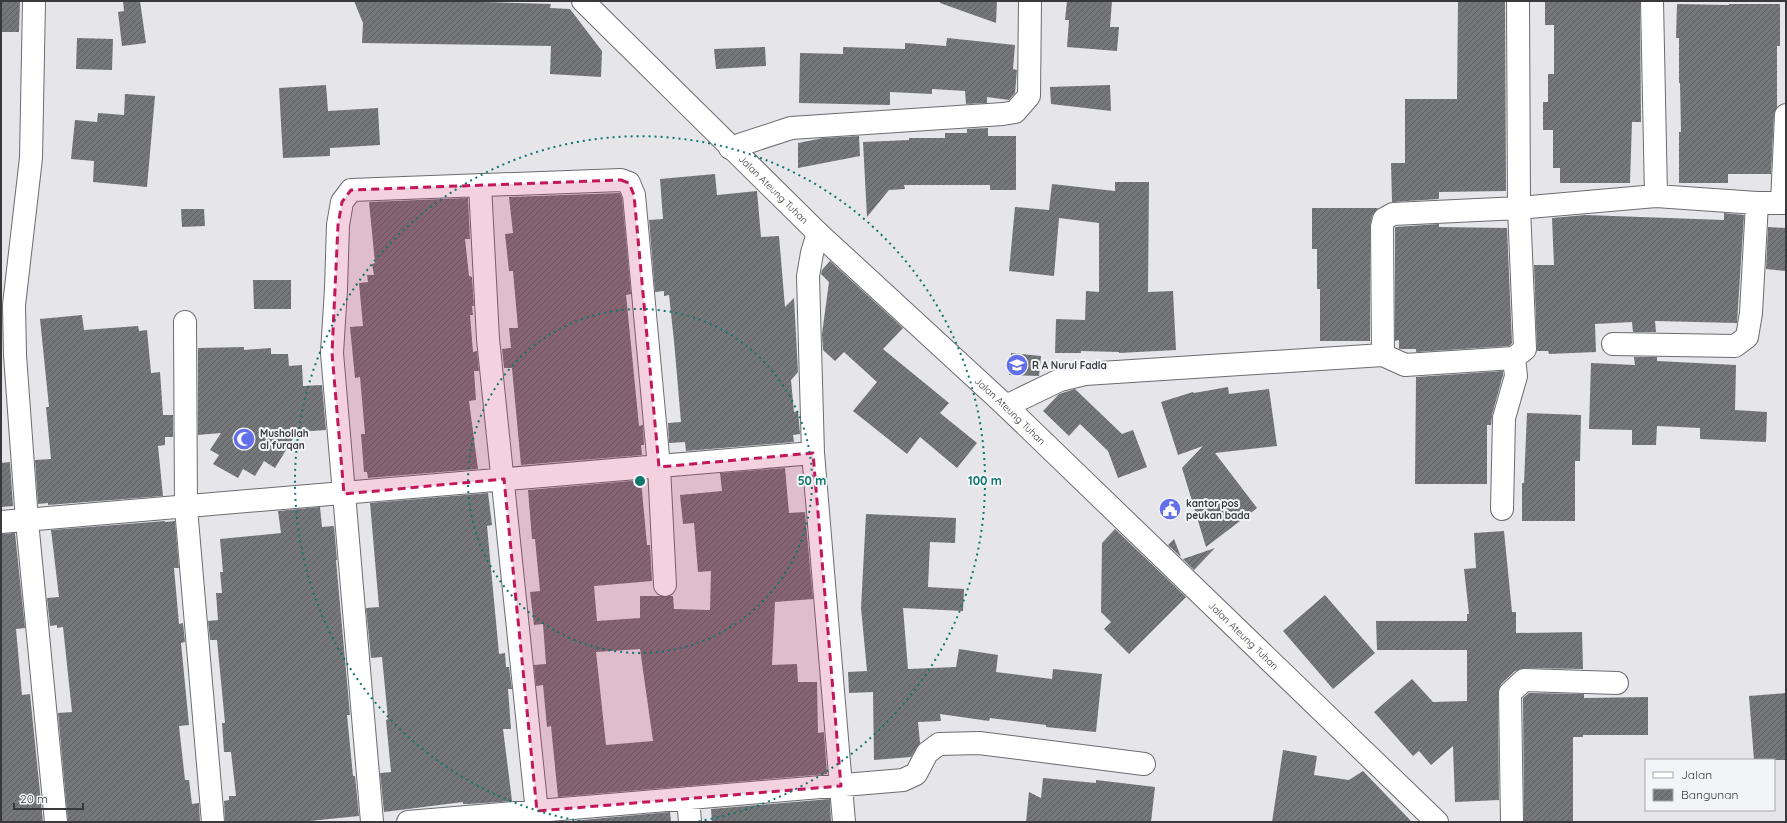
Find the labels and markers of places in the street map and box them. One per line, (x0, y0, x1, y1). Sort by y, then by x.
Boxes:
school or university icon: R A Nurul Fadla (1004, 352, 1030, 378)
place label: R A Nurul Fadla (1032, 359, 1107, 372)
mosque icon: Mushollah al furqan (231, 426, 257, 452)
place label: Mushollah al furqan (260, 427, 309, 452)
centre of rings (633, 474, 647, 488)
public building icon: kantor pos peukan bada (1157, 496, 1183, 522)
place label: kantor pos peukan bada (1186, 497, 1250, 522)

